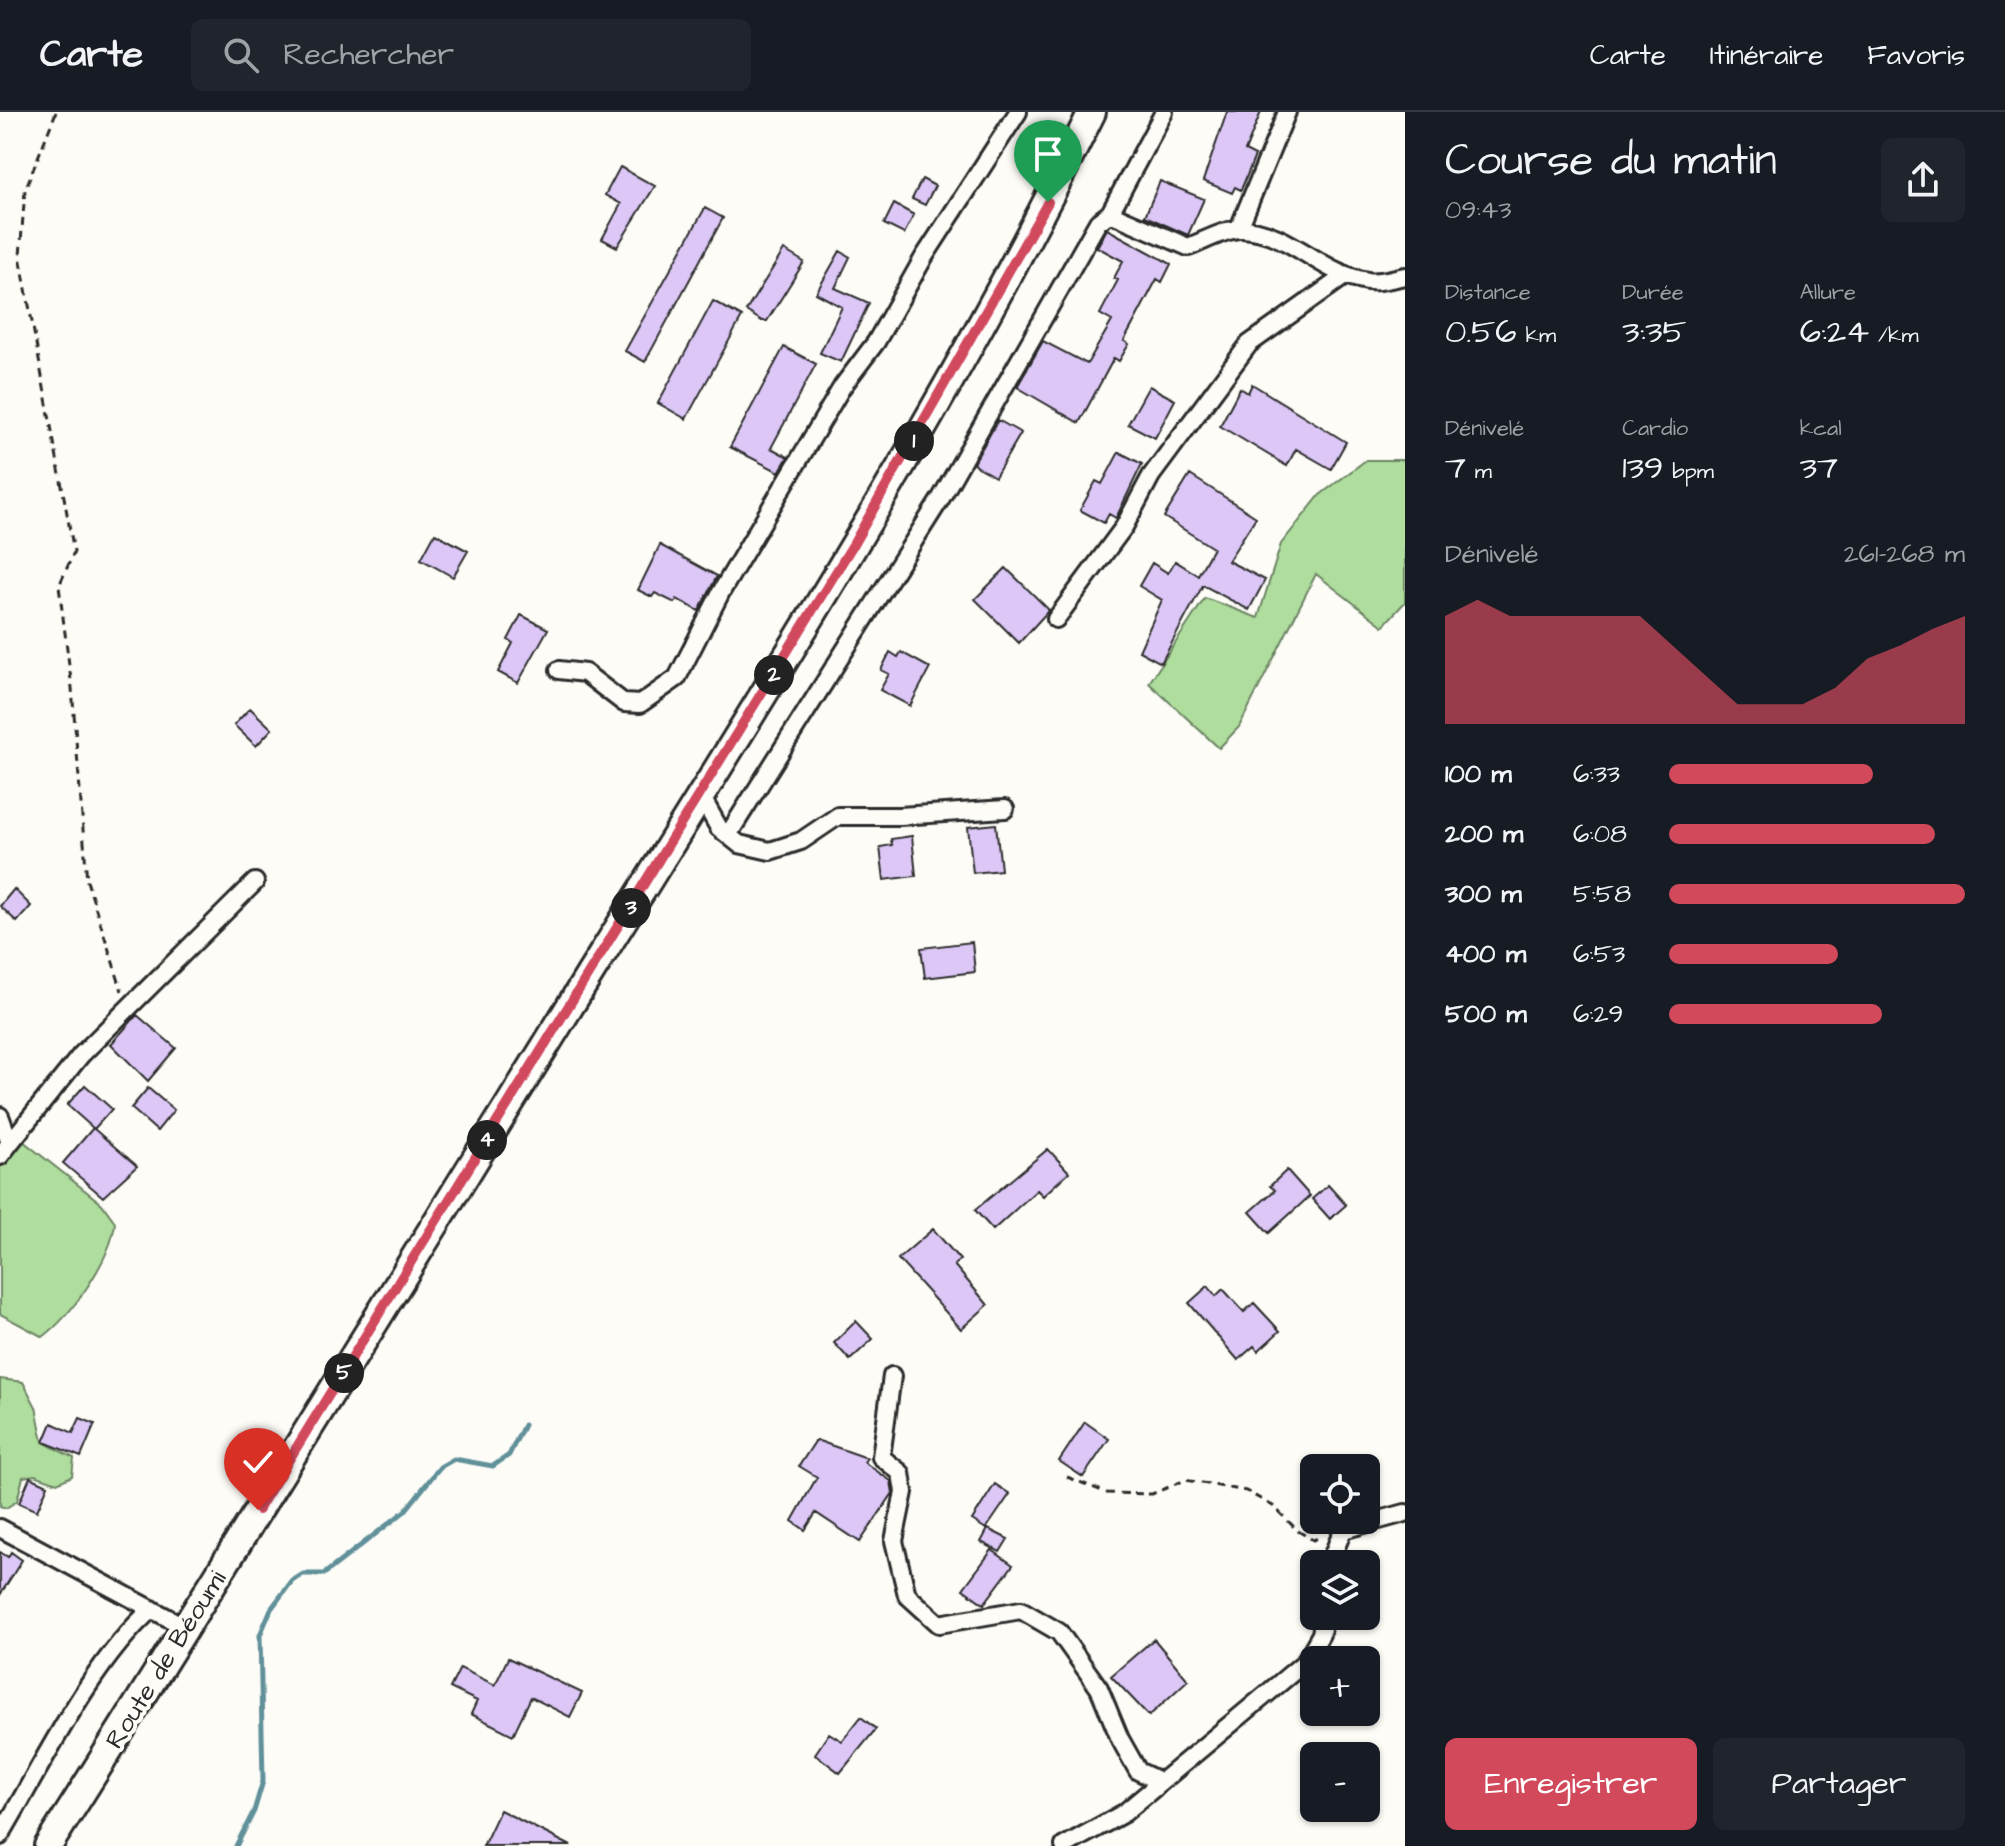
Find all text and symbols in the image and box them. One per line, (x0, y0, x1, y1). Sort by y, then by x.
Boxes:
search box (191, 19, 751, 91)
text: Carte (40, 29, 143, 81)
icon: search (219, 33, 263, 77)
text: Rechercher (283, 34, 454, 76)
text: Carte (1590, 36, 1666, 75)
text: Itinéraire (1710, 36, 1823, 75)
text: Favoris (1867, 36, 1965, 75)
pin (1014, 120, 1082, 202)
text: Course du matin (1445, 131, 1777, 192)
icon: arrive (1026, 132, 1070, 176)
button: share (1881, 138, 1965, 222)
text: 09:43 (1445, 192, 1511, 228)
text: Distance (1445, 277, 1531, 308)
text: Durée (1622, 277, 1684, 308)
text: Allure (1800, 277, 1856, 308)
text: 0.56 (1445, 308, 1517, 356)
text: 3:35 (1622, 308, 1687, 356)
text: 6:24 (1800, 308, 1869, 356)
text: km (1517, 320, 1556, 351)
text: /km (1869, 320, 1919, 351)
text: Dénivelé (1445, 413, 1524, 444)
text: Cardio (1622, 413, 1688, 444)
text: kcal (1800, 413, 1842, 444)
pin: 1 (894, 421, 934, 461)
text: 1 (913, 425, 915, 456)
text: 7 (1445, 444, 1466, 492)
text: 139 (1622, 444, 1663, 492)
text: 37 (1800, 444, 1838, 492)
text: m (1466, 456, 1492, 487)
text: bpm (1663, 456, 1714, 487)
text: Dénivelé (1445, 536, 1539, 572)
text: 261–268 m (1844, 536, 1965, 572)
pin: 2 (754, 655, 794, 695)
text: 2 (768, 659, 780, 690)
text: 100 m (1445, 756, 1512, 792)
text: 6:33 (1573, 756, 1620, 792)
text: 200 m (1445, 816, 1523, 852)
text: 6:08 (1573, 816, 1627, 852)
text: 300 m (1445, 876, 1522, 912)
text: 5:58 (1573, 876, 1631, 912)
pin: 3 (611, 888, 651, 928)
text: 3 (625, 892, 637, 923)
text: 400 m (1445, 936, 1526, 972)
text: 6:53 (1573, 936, 1625, 972)
text: 500 m (1445, 996, 1527, 1032)
text: 6:29 (1573, 996, 1623, 1032)
pin: 4 (467, 1120, 507, 1160)
text: 4 (480, 1124, 494, 1155)
pin: 5 (324, 1353, 364, 1393)
text: 5 (336, 1357, 352, 1388)
pin (224, 1428, 292, 1510)
icon: check (236, 1440, 280, 1484)
map controls (1300, 1454, 1380, 1822)
button: locate (1300, 1454, 1380, 1534)
button: layers (1300, 1550, 1380, 1630)
street label: Route de Béoumi (97, 1564, 235, 1755)
button: + (1300, 1646, 1380, 1726)
button: Enregistrer (1445, 1738, 1697, 1830)
button: Partager (1713, 1738, 1965, 1830)
button: − (1300, 1742, 1380, 1822)

